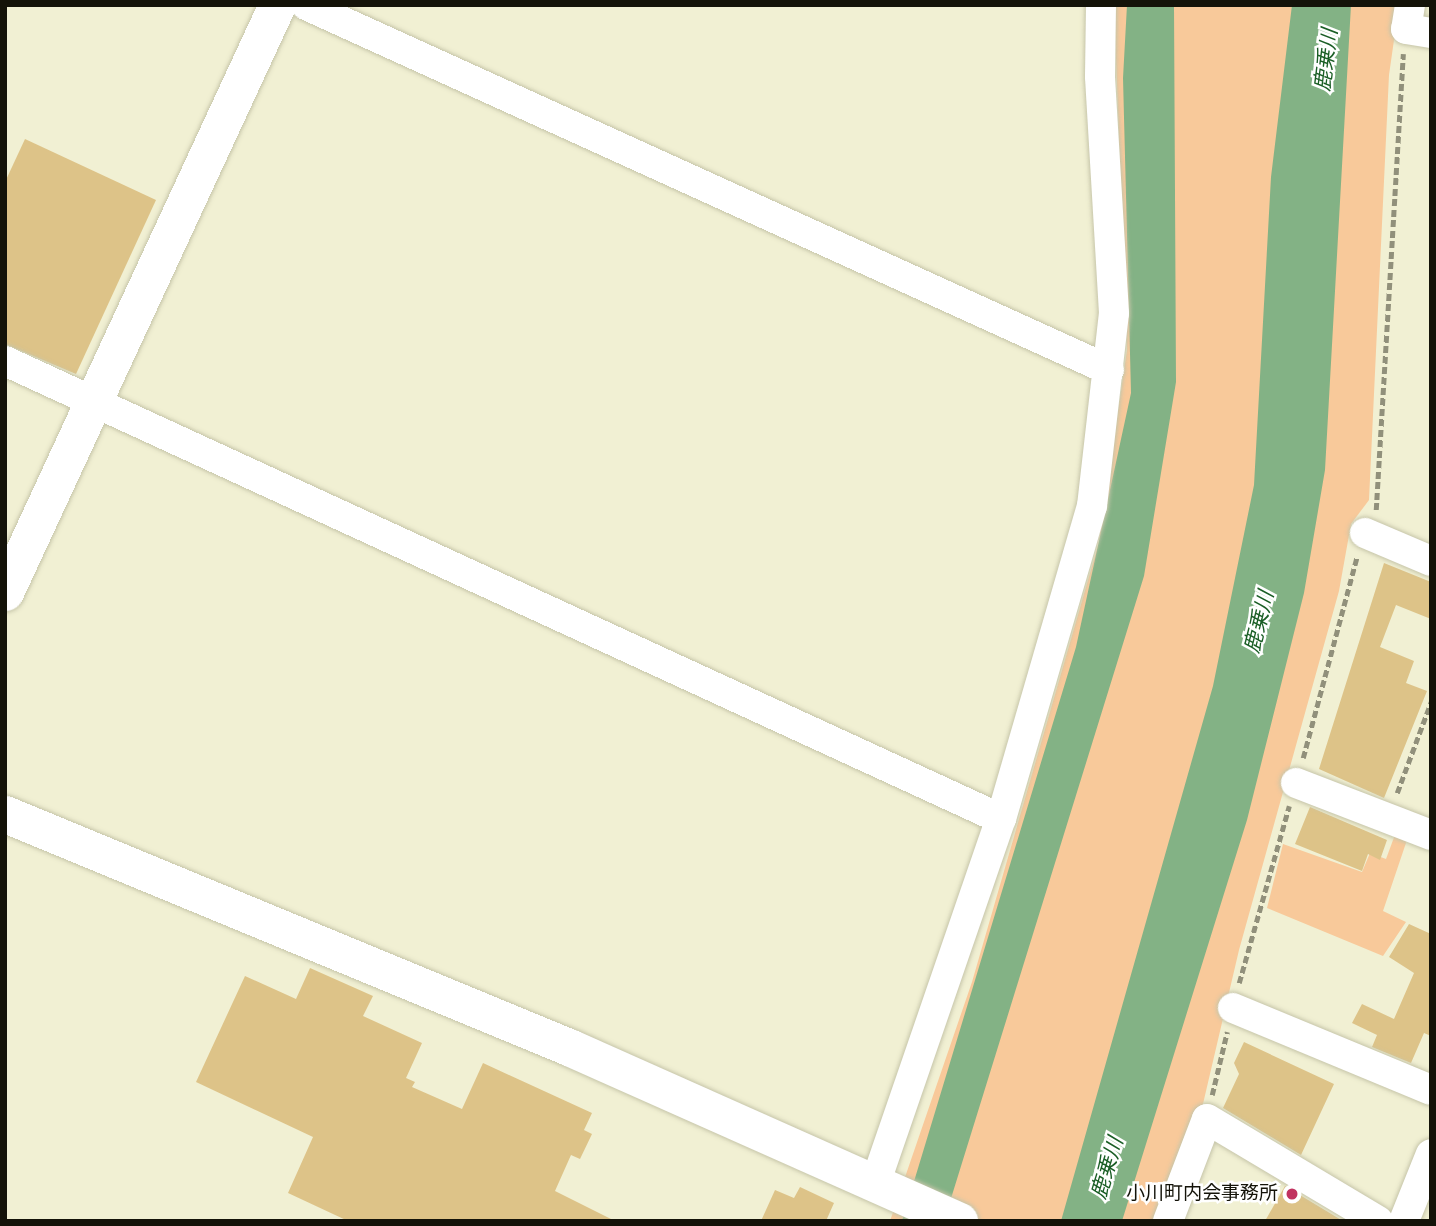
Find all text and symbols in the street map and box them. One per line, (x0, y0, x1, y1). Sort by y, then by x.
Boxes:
water label: 鹿乗川 (1310, 27, 1342, 93)
water label: 鹿乗川 (1239, 588, 1279, 656)
water label: 鹿乗川 (1086, 1134, 1128, 1202)
place label: 小川町内会事務所 (1126, 1183, 1278, 1205)
marker: 小川町内会事務所 (1284, 1186, 1300, 1202)

